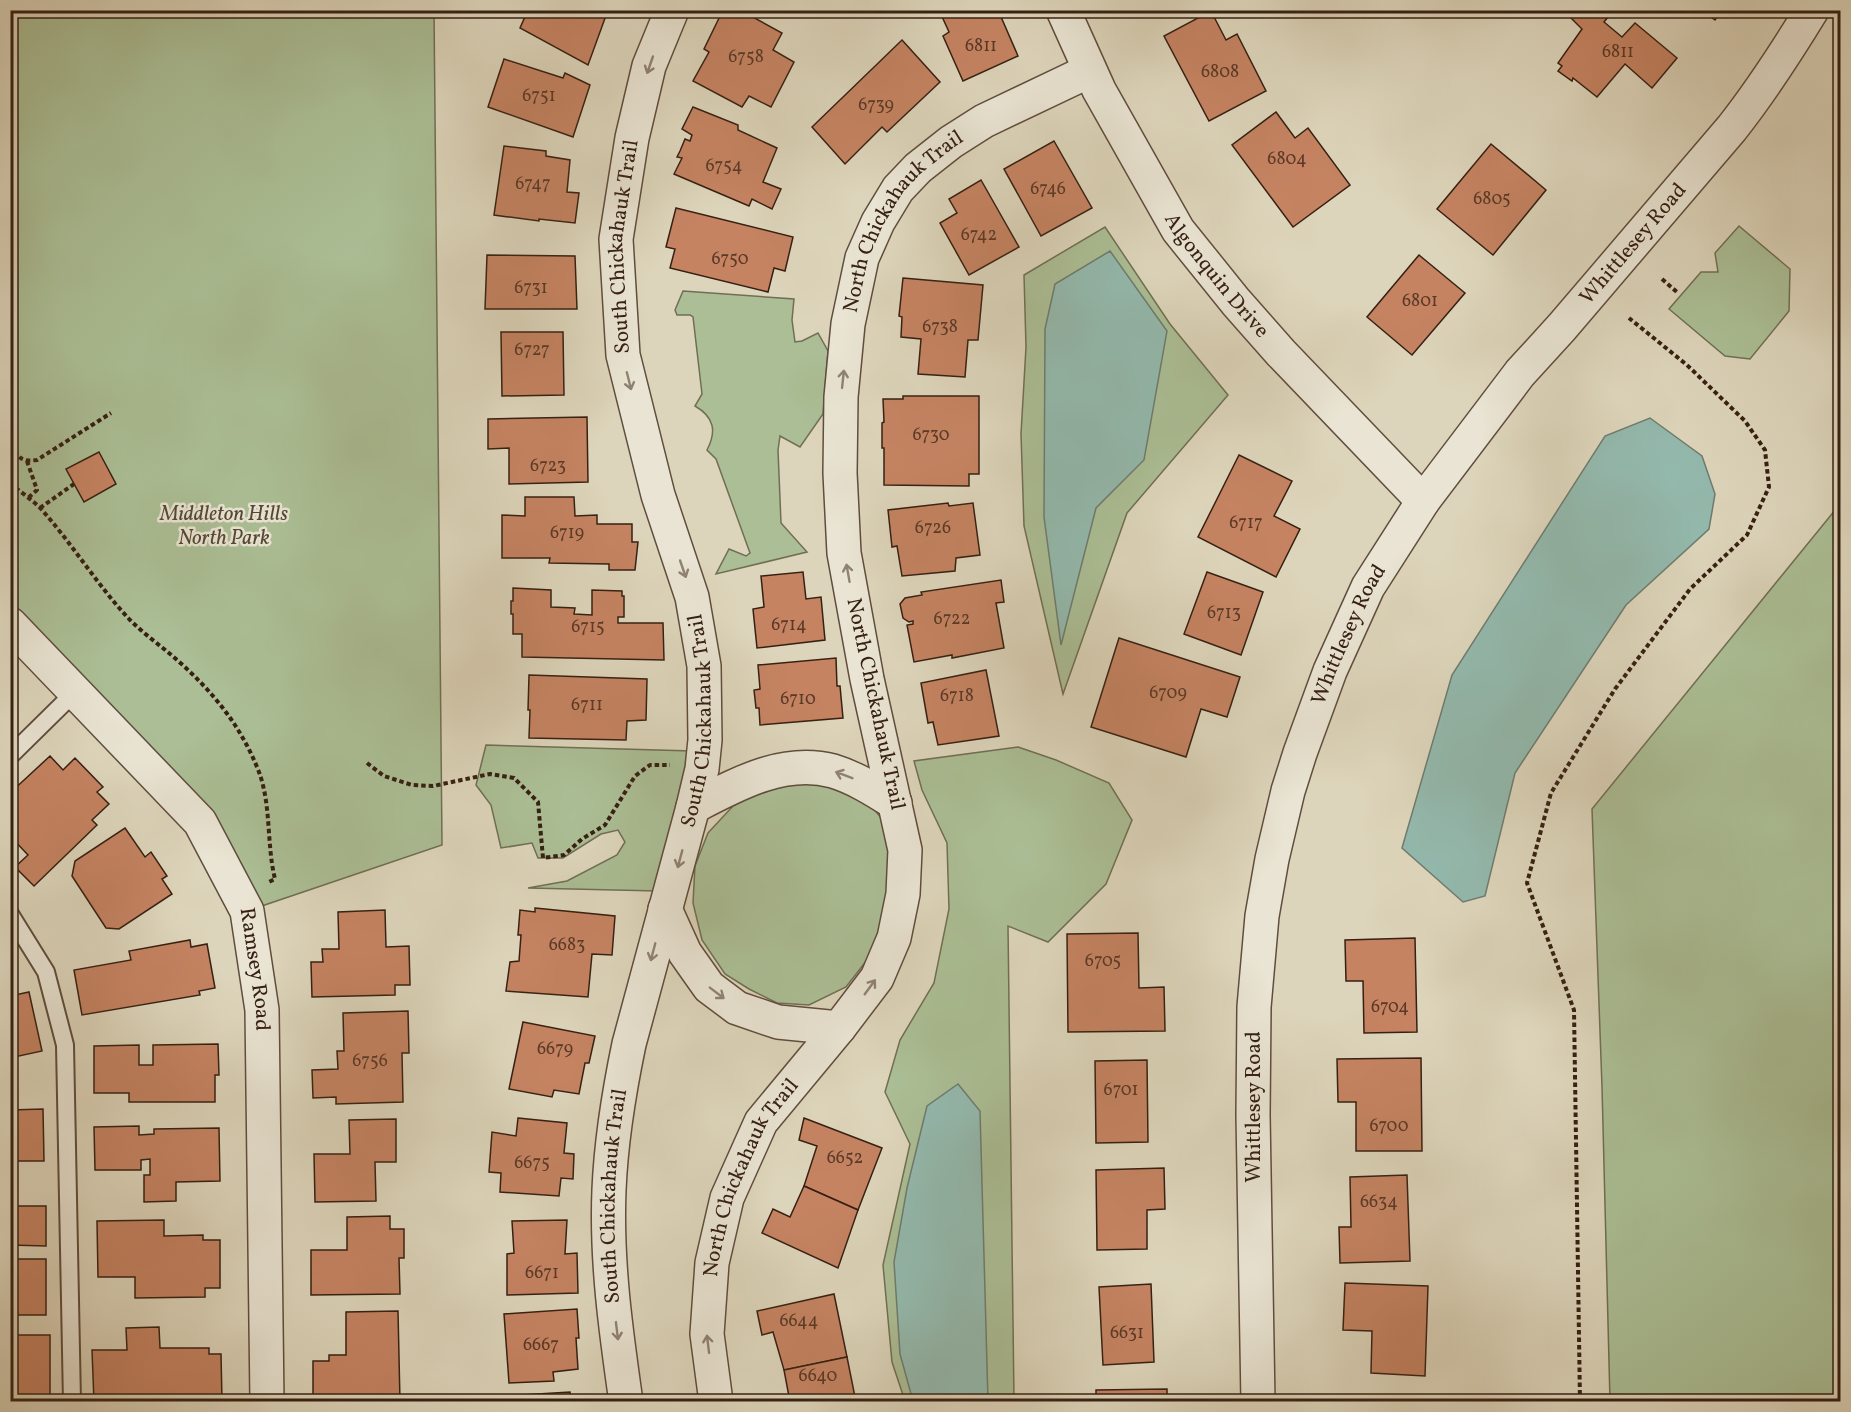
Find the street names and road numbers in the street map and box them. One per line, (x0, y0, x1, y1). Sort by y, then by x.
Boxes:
street label: North Chickahauk Trail (836, 123, 969, 315)
street label: South Chickahauk Trail (601, 138, 646, 355)
street label: Whittlesey Road (1573, 177, 1693, 311)
street label: Algonquin Drive (1157, 208, 1276, 344)
street label: Whittlesey Road (1304, 559, 1393, 709)
street label: North Chickahauk Trail (838, 595, 912, 813)
street label: South Chickahauk Trail (674, 612, 720, 831)
street label: Ramsey Road (232, 906, 277, 1031)
street label: Whittlesey Road (1240, 1031, 1269, 1183)
street label: North Chickahauk Trail (697, 1072, 806, 1278)
street label: South Chickahauk Trail (594, 1087, 635, 1305)

